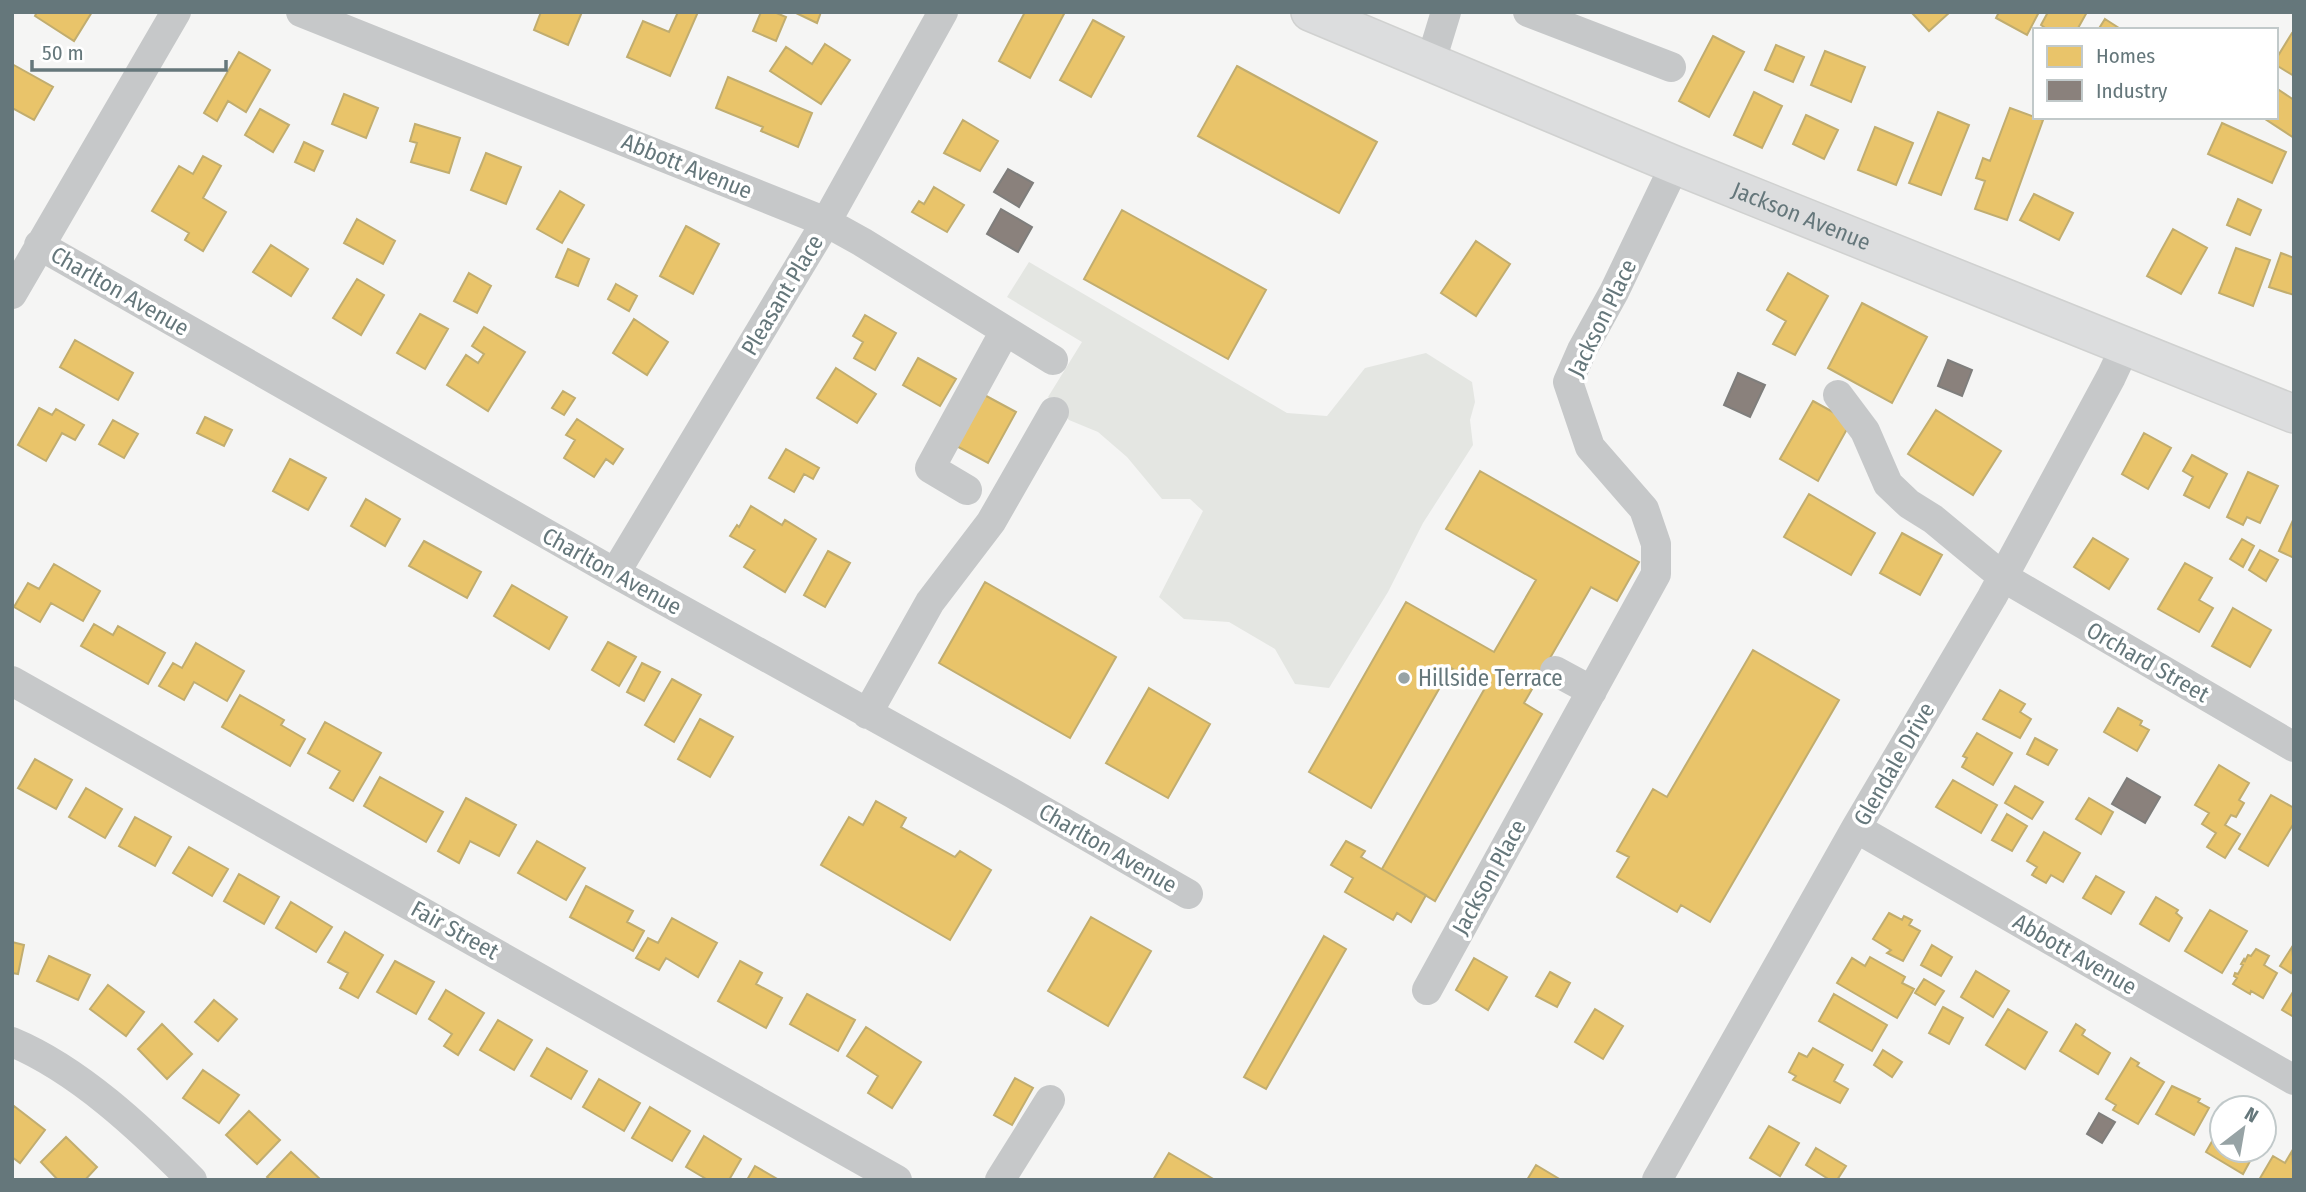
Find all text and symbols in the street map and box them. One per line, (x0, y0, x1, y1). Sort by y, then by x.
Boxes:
scale bar (32, 28, 226, 72)
legend (2033, 28, 2278, 119)
text: 50 m (42, 40, 84, 66)
text: Homes (2096, 43, 2155, 69)
text: Industry (2096, 78, 2168, 104)
street label: Abbott Avenue (618, 127, 756, 205)
street label: Jackson Avenue (1728, 175, 1875, 256)
street label: Pleasant Place (735, 230, 829, 360)
street label: Charlton Avenue (46, 240, 194, 342)
street label: Jackson Place (1562, 255, 1642, 381)
street label: Charlton Avenue (537, 521, 687, 621)
street label: Orchard Street (2082, 616, 2215, 709)
place label: Hillside Terrace (1418, 664, 1563, 692)
marker: Hillside Terrace (1396, 670, 1412, 686)
street label: Glendale Drive (1848, 698, 1940, 830)
street label: Charlton Avenue (1034, 797, 1182, 899)
street label: Jackson Place (1446, 815, 1532, 939)
street label: Fair Street (406, 895, 504, 966)
street label: Abbott Avenue (2008, 907, 2142, 1001)
north arrow (2208, 1094, 2278, 1164)
text: N (2241, 1102, 2262, 1128)

